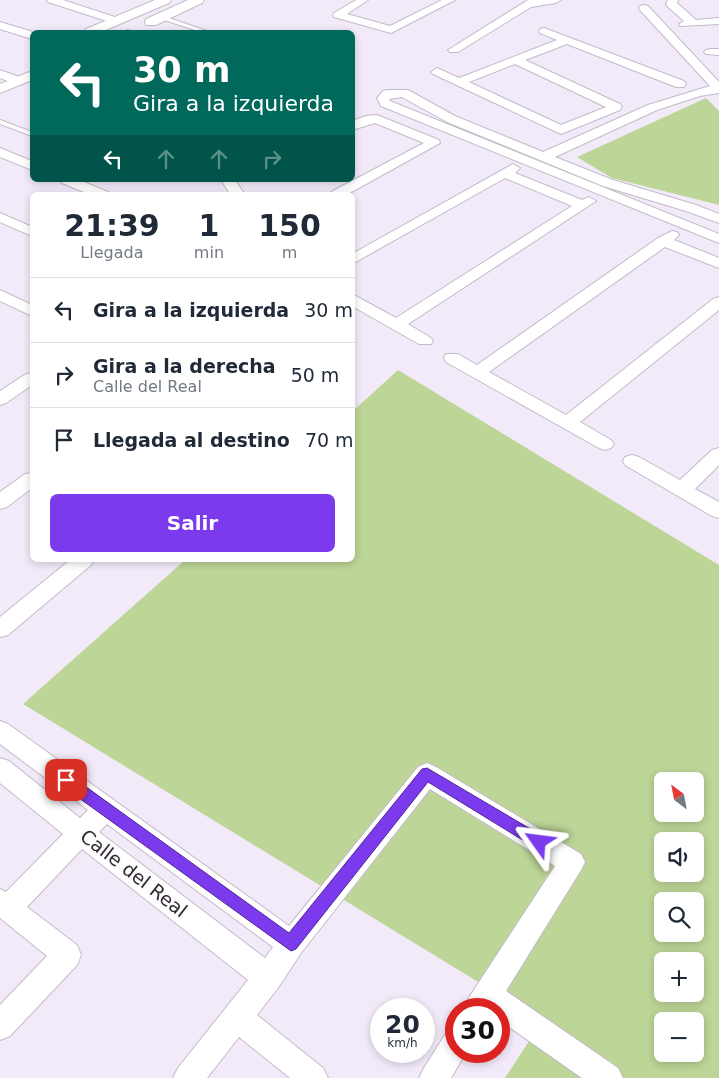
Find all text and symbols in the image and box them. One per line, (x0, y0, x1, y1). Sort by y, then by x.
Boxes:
icon: left (50, 50, 115, 115)
text: 30 m (133, 50, 230, 90)
text: Gira a la izquierda (133, 91, 334, 116)
icon: left (99, 145, 127, 173)
icon: ahead (152, 145, 180, 173)
icon: ahead (205, 145, 233, 173)
icon: right (258, 145, 286, 173)
text: 21:39 (64, 208, 160, 243)
text: 1 (198, 208, 219, 243)
text: 150 (258, 208, 321, 243)
text: Llegada (80, 243, 143, 262)
text: min (194, 243, 224, 262)
text: m (282, 243, 297, 262)
icon: left (50, 296, 78, 324)
text: Gira a la izquierda (93, 299, 289, 321)
text: 30 m (304, 299, 353, 321)
text: Gira a la derecha (93, 355, 276, 377)
icon: right (50, 361, 78, 389)
text: 50 m (291, 364, 339, 386)
text: Calle del Real (93, 377, 202, 396)
icon: arrive (50, 426, 78, 454)
text: Llegada al destino (93, 429, 290, 451)
text: 70 m (305, 429, 354, 451)
button: Salir (50, 494, 335, 552)
pin (45, 759, 87, 801)
icon: arrive (52, 766, 80, 794)
north arrow (654, 772, 704, 822)
map controls (654, 772, 704, 1062)
position arrow (512, 815, 564, 867)
street label: Calle del Real (76, 825, 192, 921)
button: sound (654, 832, 704, 882)
button: search (654, 892, 704, 942)
button: + (654, 952, 704, 1002)
speed limit sign: 30 (445, 998, 510, 1063)
text: 20 (385, 1010, 420, 1039)
button: − (654, 1012, 704, 1062)
text: km/h (387, 1036, 418, 1050)

